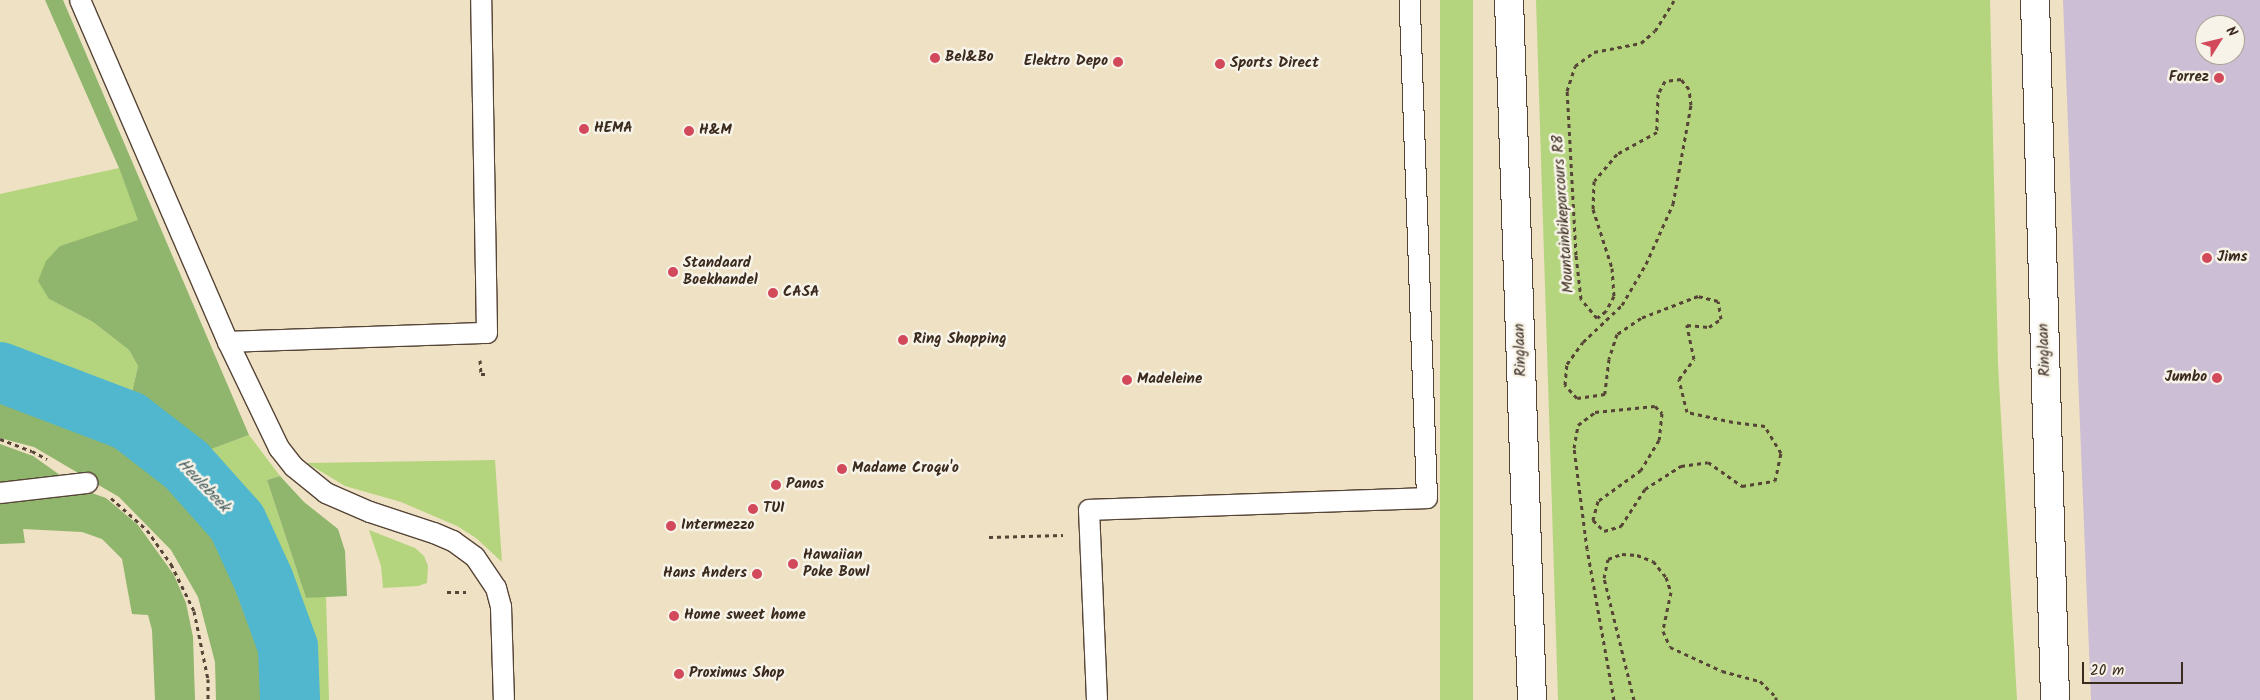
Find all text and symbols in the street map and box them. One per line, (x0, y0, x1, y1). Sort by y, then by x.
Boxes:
north arrow (2195, 15, 2245, 65)
text: N (2220, 22, 2243, 42)
place label: Bel&Bo (945, 49, 994, 67)
marker: Bel&Bo (929, 52, 941, 64)
place label: Elektro Depo (1024, 53, 1108, 71)
place label: Sports Direct (1230, 55, 1319, 73)
marker: Elektro Depo (1112, 56, 1124, 68)
marker: Sports Direct (1214, 58, 1226, 70)
place label: Forrez (2169, 69, 2209, 87)
marker: Forrez (2213, 72, 2225, 84)
place label: HEMA (594, 120, 633, 138)
place label: H&M (699, 122, 732, 140)
marker: HEMA (578, 123, 590, 135)
marker: H&M (683, 125, 695, 137)
street label: Mountainbikeparcours R8 (1549, 134, 1579, 294)
place label: Jims (2217, 249, 2247, 267)
marker: Jims (2201, 252, 2213, 264)
place label: Standaard Boekhandel (683, 254, 758, 289)
marker: Standaard Boekhandel (667, 266, 679, 278)
place label: CASA (783, 284, 819, 302)
marker: CASA (767, 287, 779, 299)
street label: Ringlaan (1511, 323, 1531, 377)
street label: Ringlaan (2035, 323, 2055, 377)
place label: Ring Shopping (913, 331, 1006, 349)
marker: Ring Shopping (897, 334, 909, 346)
place label: Jumbo (2165, 369, 2207, 387)
place label: Madeleine (1137, 371, 1202, 389)
marker: Jumbo (2211, 372, 2223, 384)
marker: Madeleine (1121, 374, 1133, 386)
water label: Heulebeek (173, 455, 233, 517)
place label: Madame Croqu'o (852, 460, 959, 478)
marker: Madame Croqu'o (836, 463, 848, 475)
place label: Panos (786, 476, 824, 494)
marker: Panos (770, 479, 782, 491)
place label: TUI (763, 500, 785, 518)
marker: TUI (747, 503, 759, 515)
place label: Intermezzo (681, 517, 754, 535)
marker: Intermezzo (665, 520, 677, 532)
place label: Hawaiian Poke Bowl (803, 546, 869, 581)
marker: Hawaiian Poke Bowl (787, 558, 799, 570)
place label: Hans Anders (663, 565, 747, 583)
marker: Hans Anders (751, 568, 763, 580)
place label: Home sweet home (684, 607, 806, 625)
marker: Home sweet home (668, 610, 680, 622)
scale bar (2085, 652, 2186, 684)
text: 20 m (2090, 659, 2124, 683)
place label: Proximus Shop (689, 665, 785, 683)
marker: Proximus Shop (673, 668, 685, 680)

